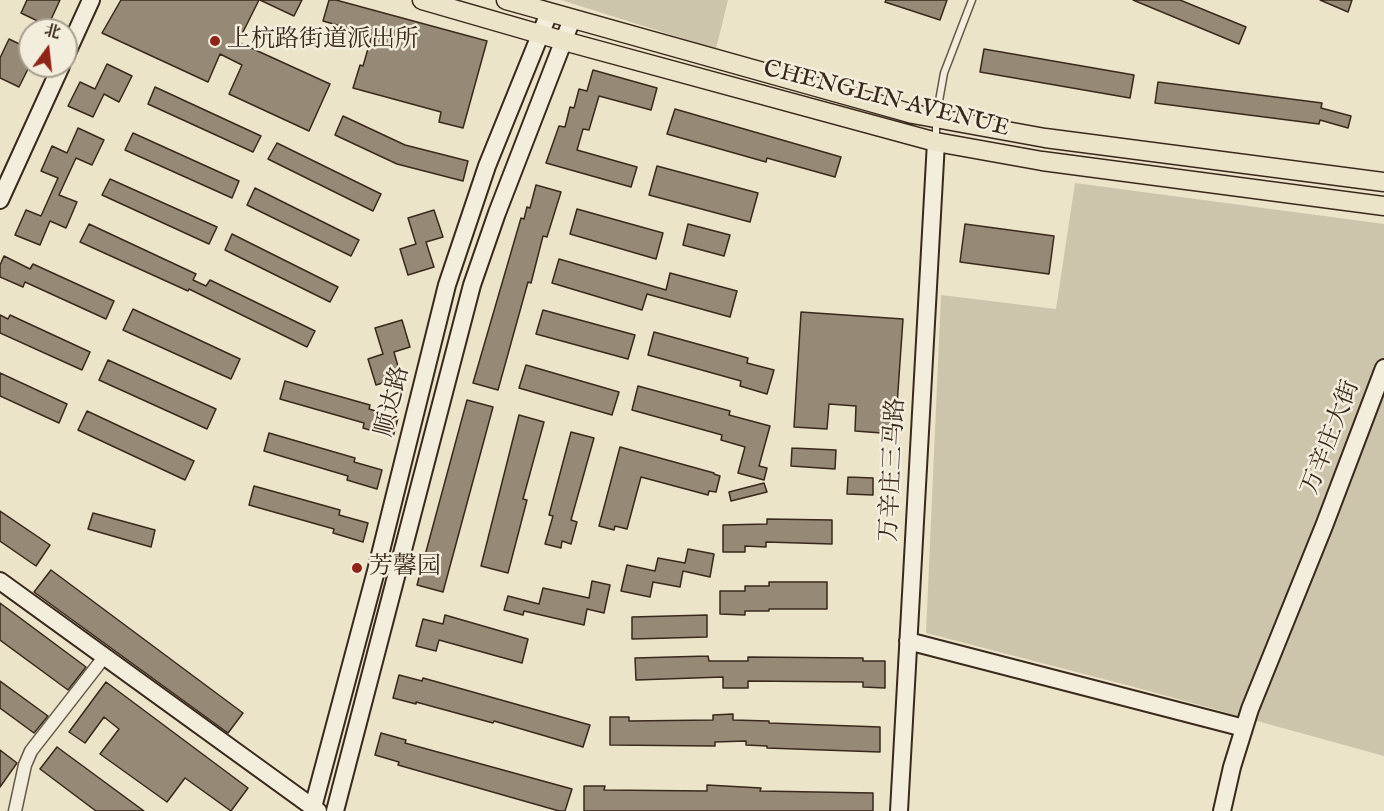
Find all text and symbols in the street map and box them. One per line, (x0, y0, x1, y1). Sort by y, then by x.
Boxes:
north arrow (18, 18, 78, 78)
text: 北 (42, 21, 62, 44)
place label: 上杭路街道派出所 (227, 27, 419, 55)
marker: 上杭路街道派出所 (208, 34, 222, 48)
street label: CHENGLIN AVENUE (760, 55, 1012, 145)
street label: 顺达路 (371, 364, 417, 440)
street label: 万辛庄大街 (1297, 377, 1367, 499)
street label: 万辛庄三马路 (876, 397, 912, 543)
place label: 芳馨园 (369, 554, 441, 582)
marker: 芳馨园 (350, 561, 364, 575)

